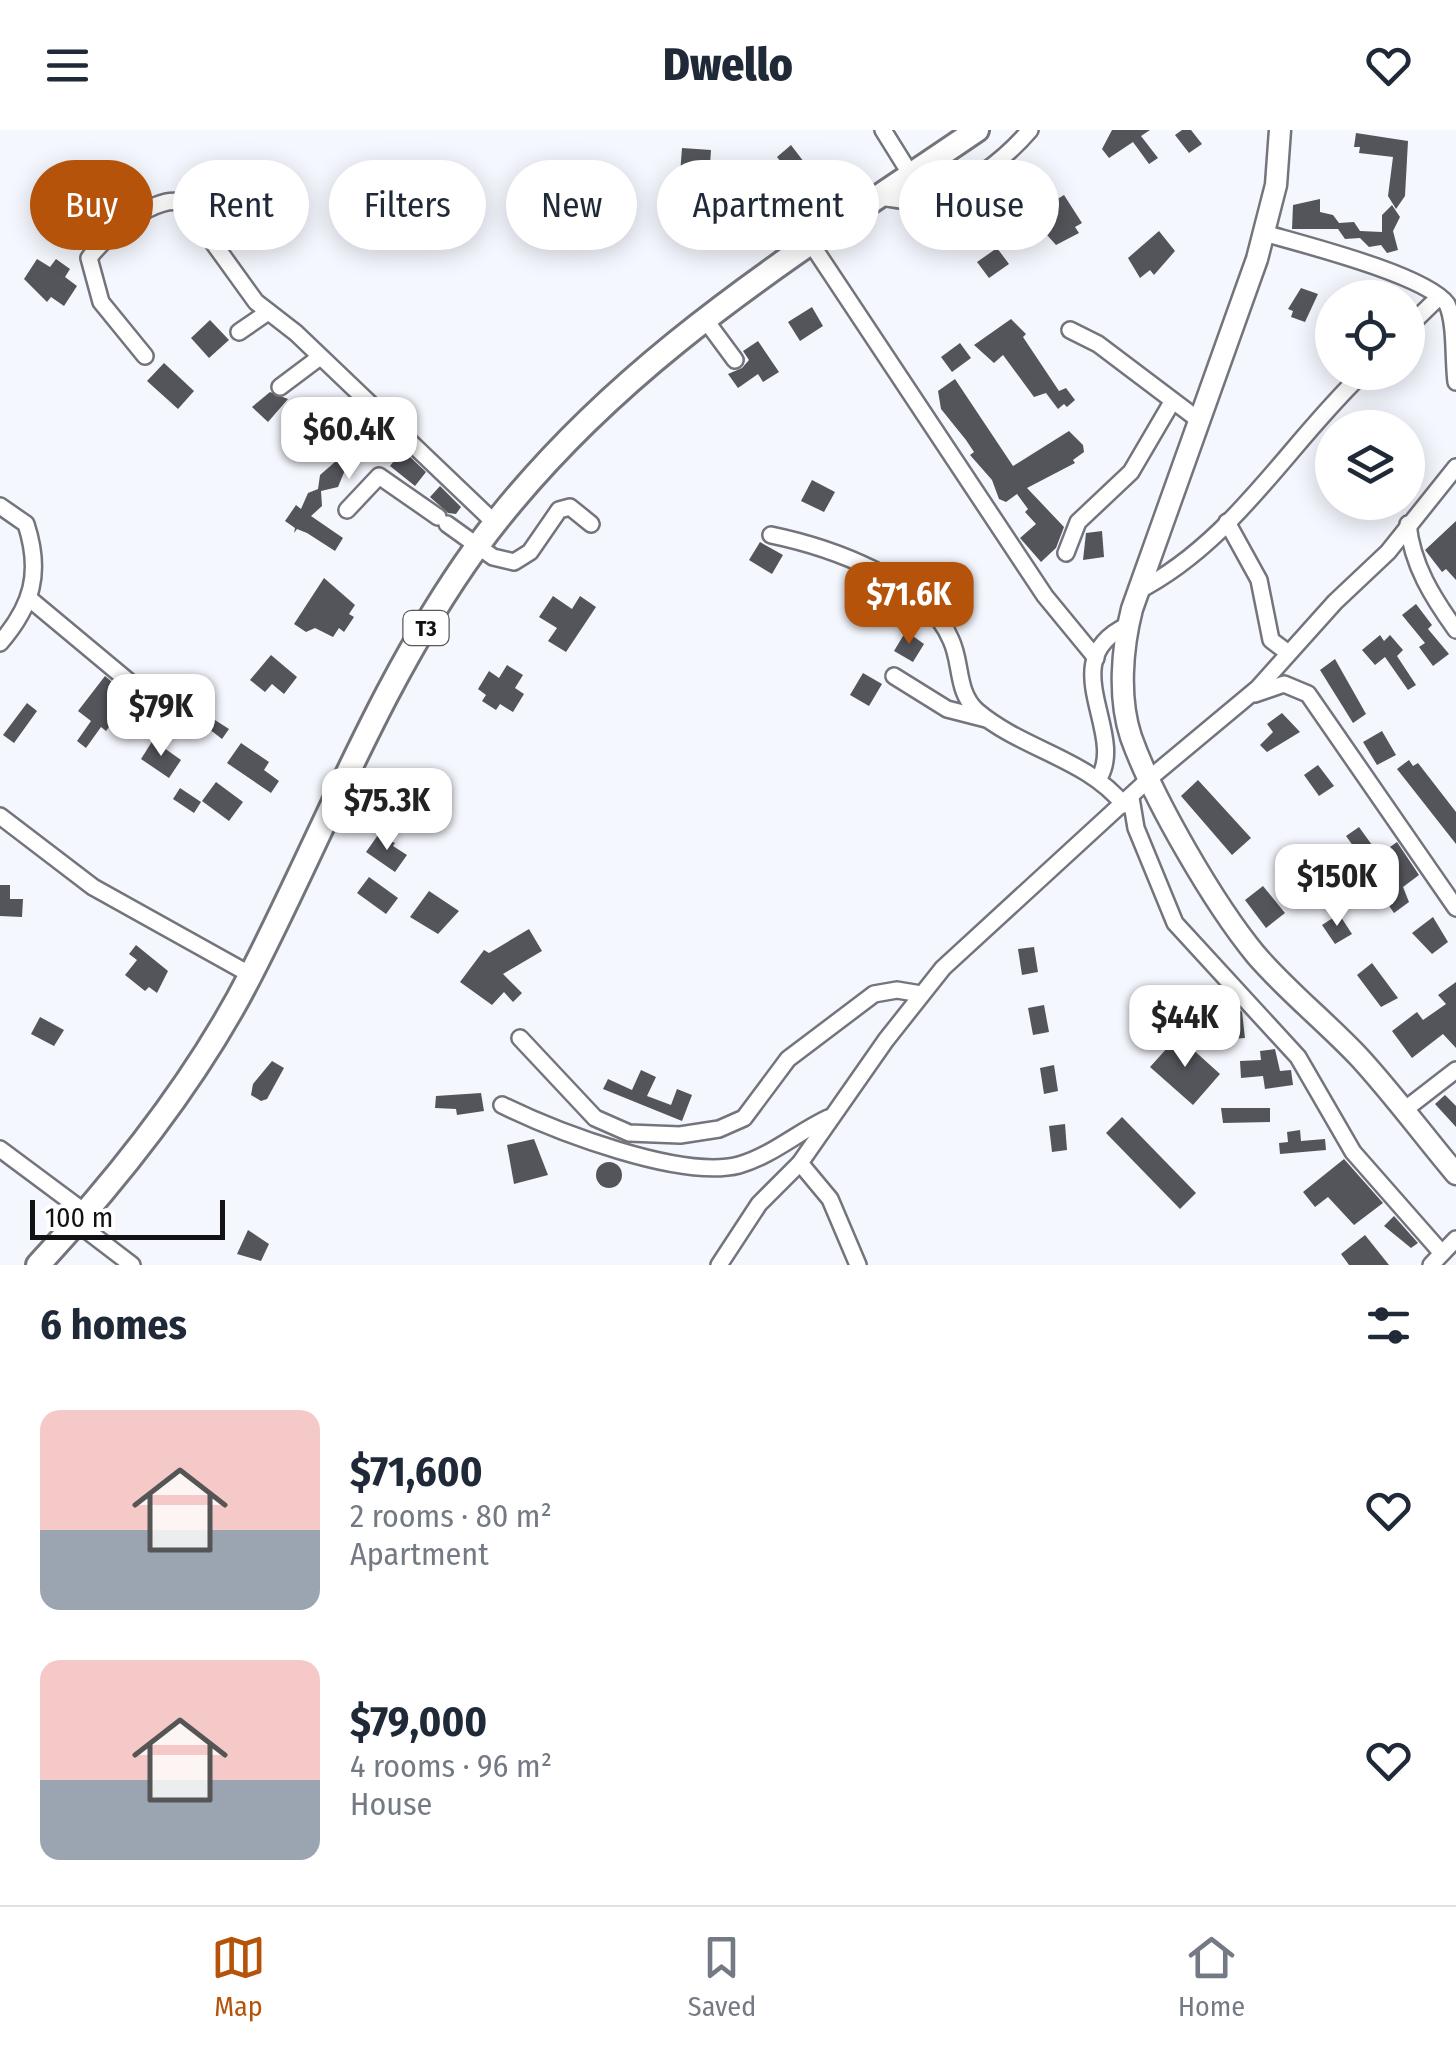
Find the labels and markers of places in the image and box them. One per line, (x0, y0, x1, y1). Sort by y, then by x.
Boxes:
pin: $60.4K (268, 397, 430, 482)
pin: $71.6K (828, 562, 990, 647)
pin: $79K (102, 674, 220, 759)
pin: $75.3K (306, 768, 468, 853)
pin: $150K (1267, 844, 1407, 929)
pin: $44K (1126, 985, 1244, 1070)

